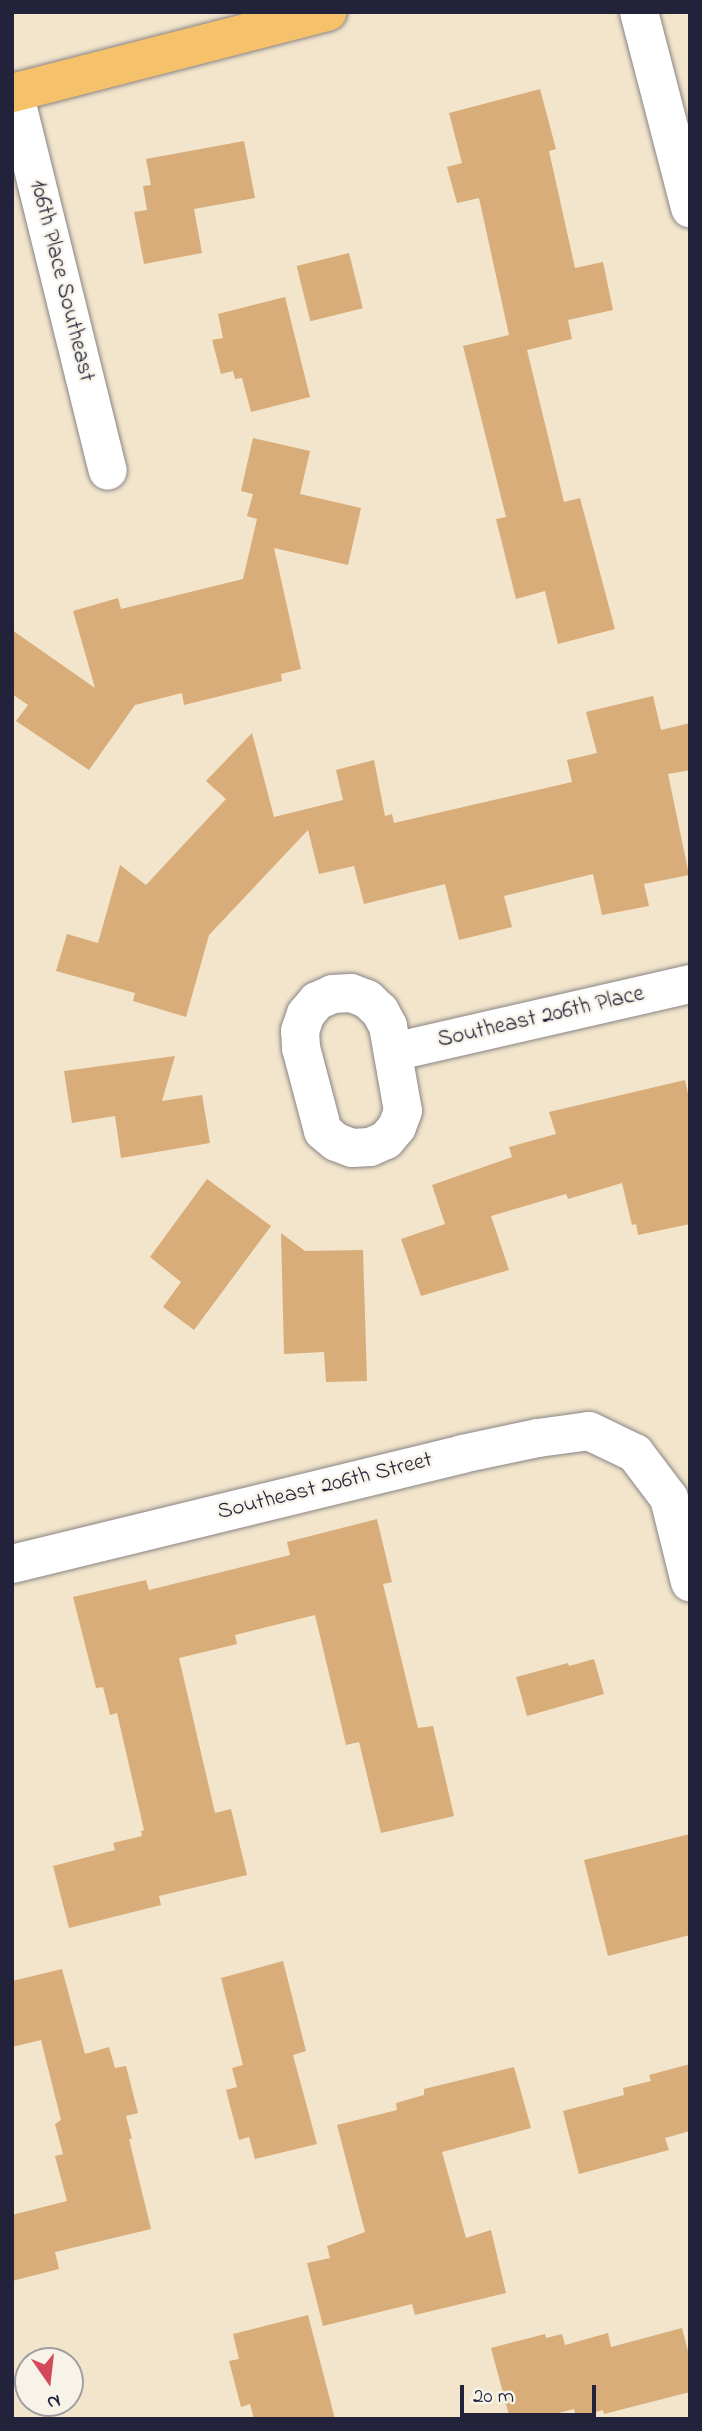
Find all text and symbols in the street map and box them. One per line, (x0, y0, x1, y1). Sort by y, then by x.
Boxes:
street label: 106th Place Southeast (23, 177, 99, 385)
street label: Southeast 206th Place (435, 981, 647, 1055)
street label: Southeast 206th Street (215, 1447, 435, 1527)
north arrow (14, 2347, 84, 2417)
scale bar (464, 2372, 600, 2416)
text: 20 m (473, 2382, 514, 2412)
text: N (44, 2386, 63, 2416)

